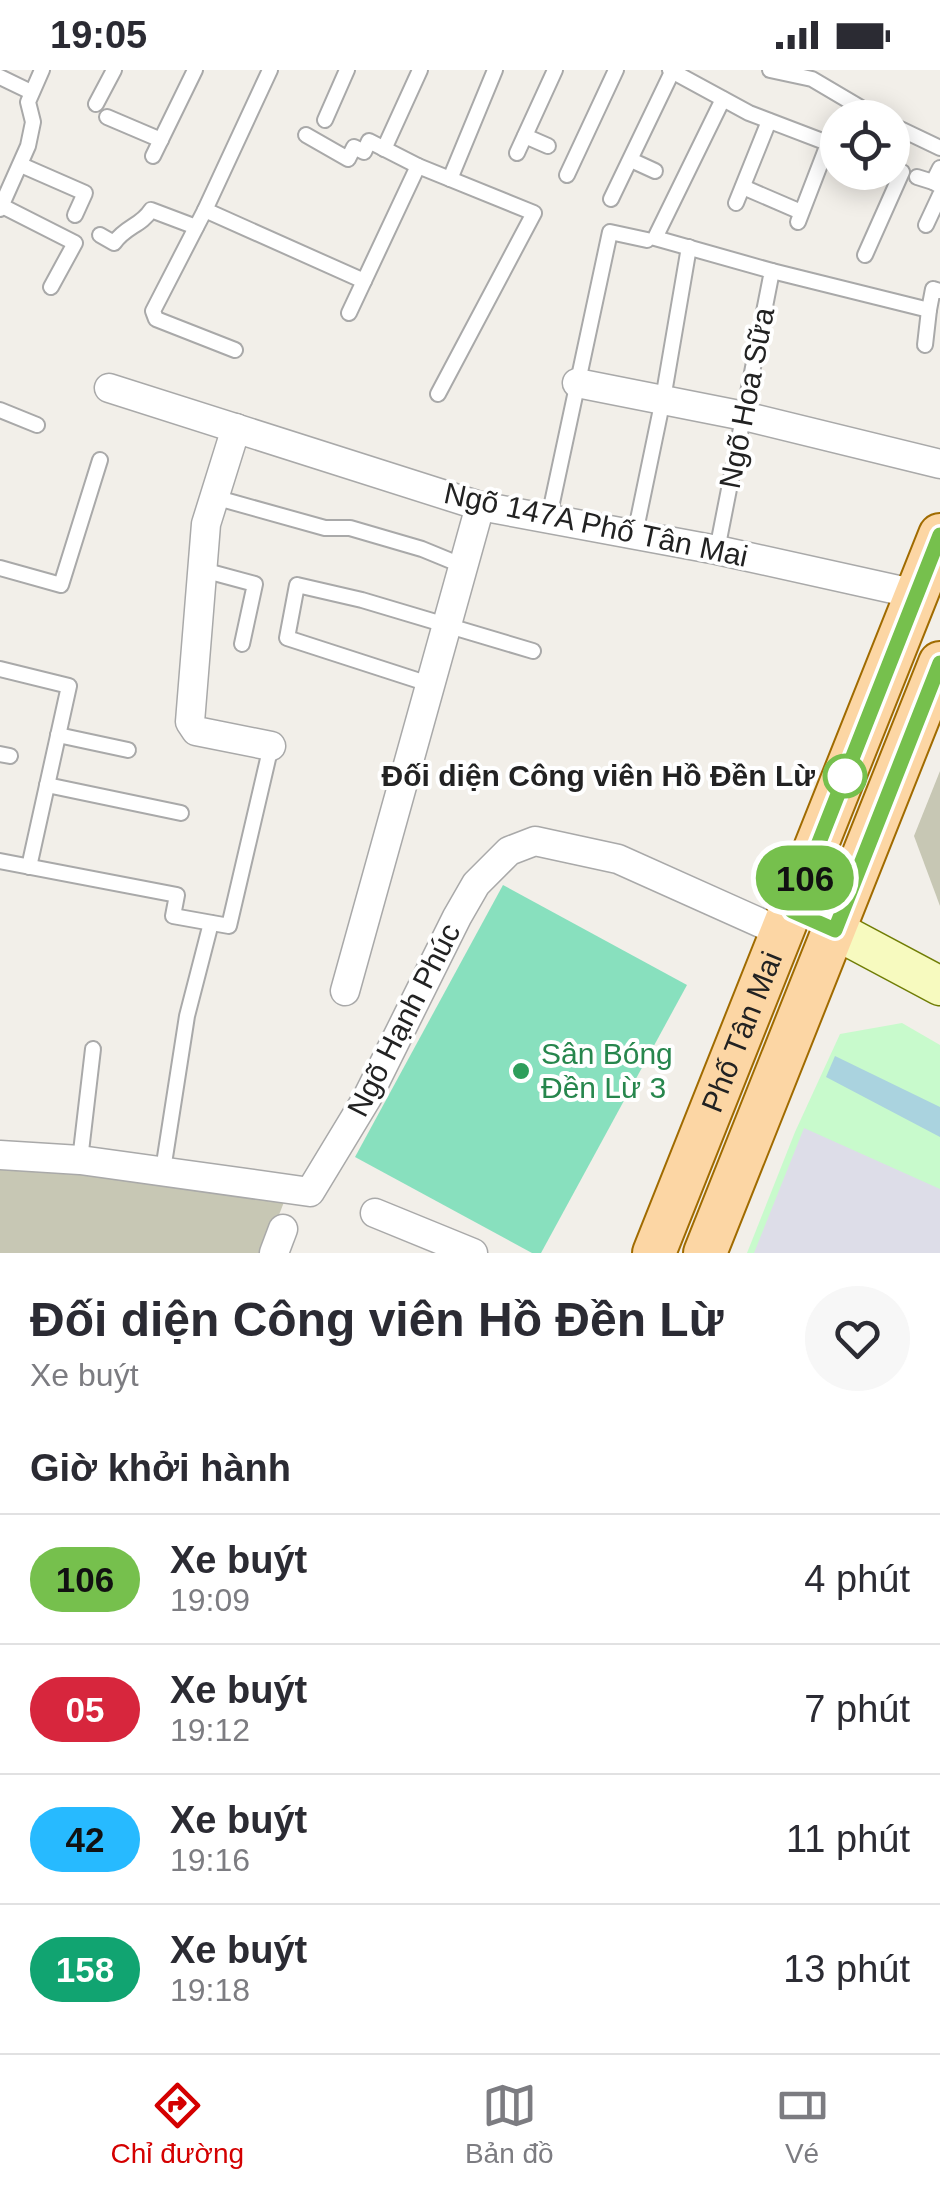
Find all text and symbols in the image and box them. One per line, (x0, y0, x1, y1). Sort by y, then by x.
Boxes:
text: 19:05 (50, 14, 147, 56)
map controls (820, 100, 910, 190)
button: locate (820, 100, 910, 190)
street label: Ngõ Hoa Sữa (713, 304, 780, 491)
street label: Ngõ 147A Phố Tân Mai (441, 476, 751, 573)
marker: Đối diện Công viên Hồ Đền Lừ (824, 755, 866, 797)
place label: Đối diện Công viên Hồ Đền Lừ (382, 759, 815, 792)
line badge: 106 (748, 846, 862, 910)
text: 106 (776, 859, 834, 898)
street label: Ngõ Hạnh Phúc (341, 918, 466, 1122)
street label: Phố Tân Mai (695, 947, 788, 1117)
place label: Sân Bóng Đền Lừ 3 (541, 1037, 673, 1104)
marker: Sân Bóng Đền Lừ 3 (510, 1060, 532, 1082)
button: heart (805, 1286, 910, 1391)
text: Đối diện Công viên Hồ Đền Lừ (30, 1293, 723, 1346)
text: Xe buýt (30, 1357, 139, 1393)
text: Giờ khởi hành (30, 1447, 291, 1489)
text: Xe buýt (170, 1539, 307, 1581)
text: 4 phút (804, 1558, 910, 1600)
text: 106 (56, 1560, 114, 1599)
text: 19:09 (170, 1582, 250, 1618)
text: Xe buýt (170, 1669, 307, 1711)
text: 7 phút (804, 1688, 910, 1730)
text: 05 (66, 1690, 104, 1729)
text: 19:12 (170, 1712, 250, 1748)
text: Xe buýt (170, 1799, 307, 1841)
text: 11 phút (786, 1818, 910, 1860)
text: 42 (66, 1820, 104, 1859)
text: 19:16 (170, 1842, 250, 1878)
text: Xe buýt (170, 1929, 307, 1971)
text: 13 phút (783, 1948, 910, 1990)
text: 158 (56, 1950, 114, 1989)
text: 19:18 (170, 1972, 250, 2008)
tab: Chỉ đường (110, 2078, 244, 2170)
tab: Bản đồ (465, 2078, 554, 2170)
tab: Vé (775, 2078, 830, 2170)

